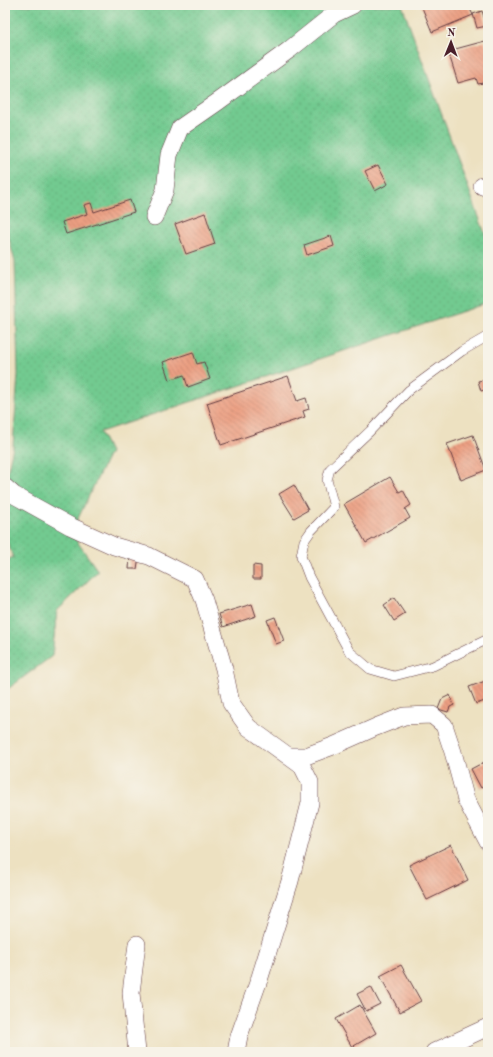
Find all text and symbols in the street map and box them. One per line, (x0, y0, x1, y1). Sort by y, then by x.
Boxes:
north arrow (431, 22, 471, 62)
text: N (447, 28, 456, 39)

